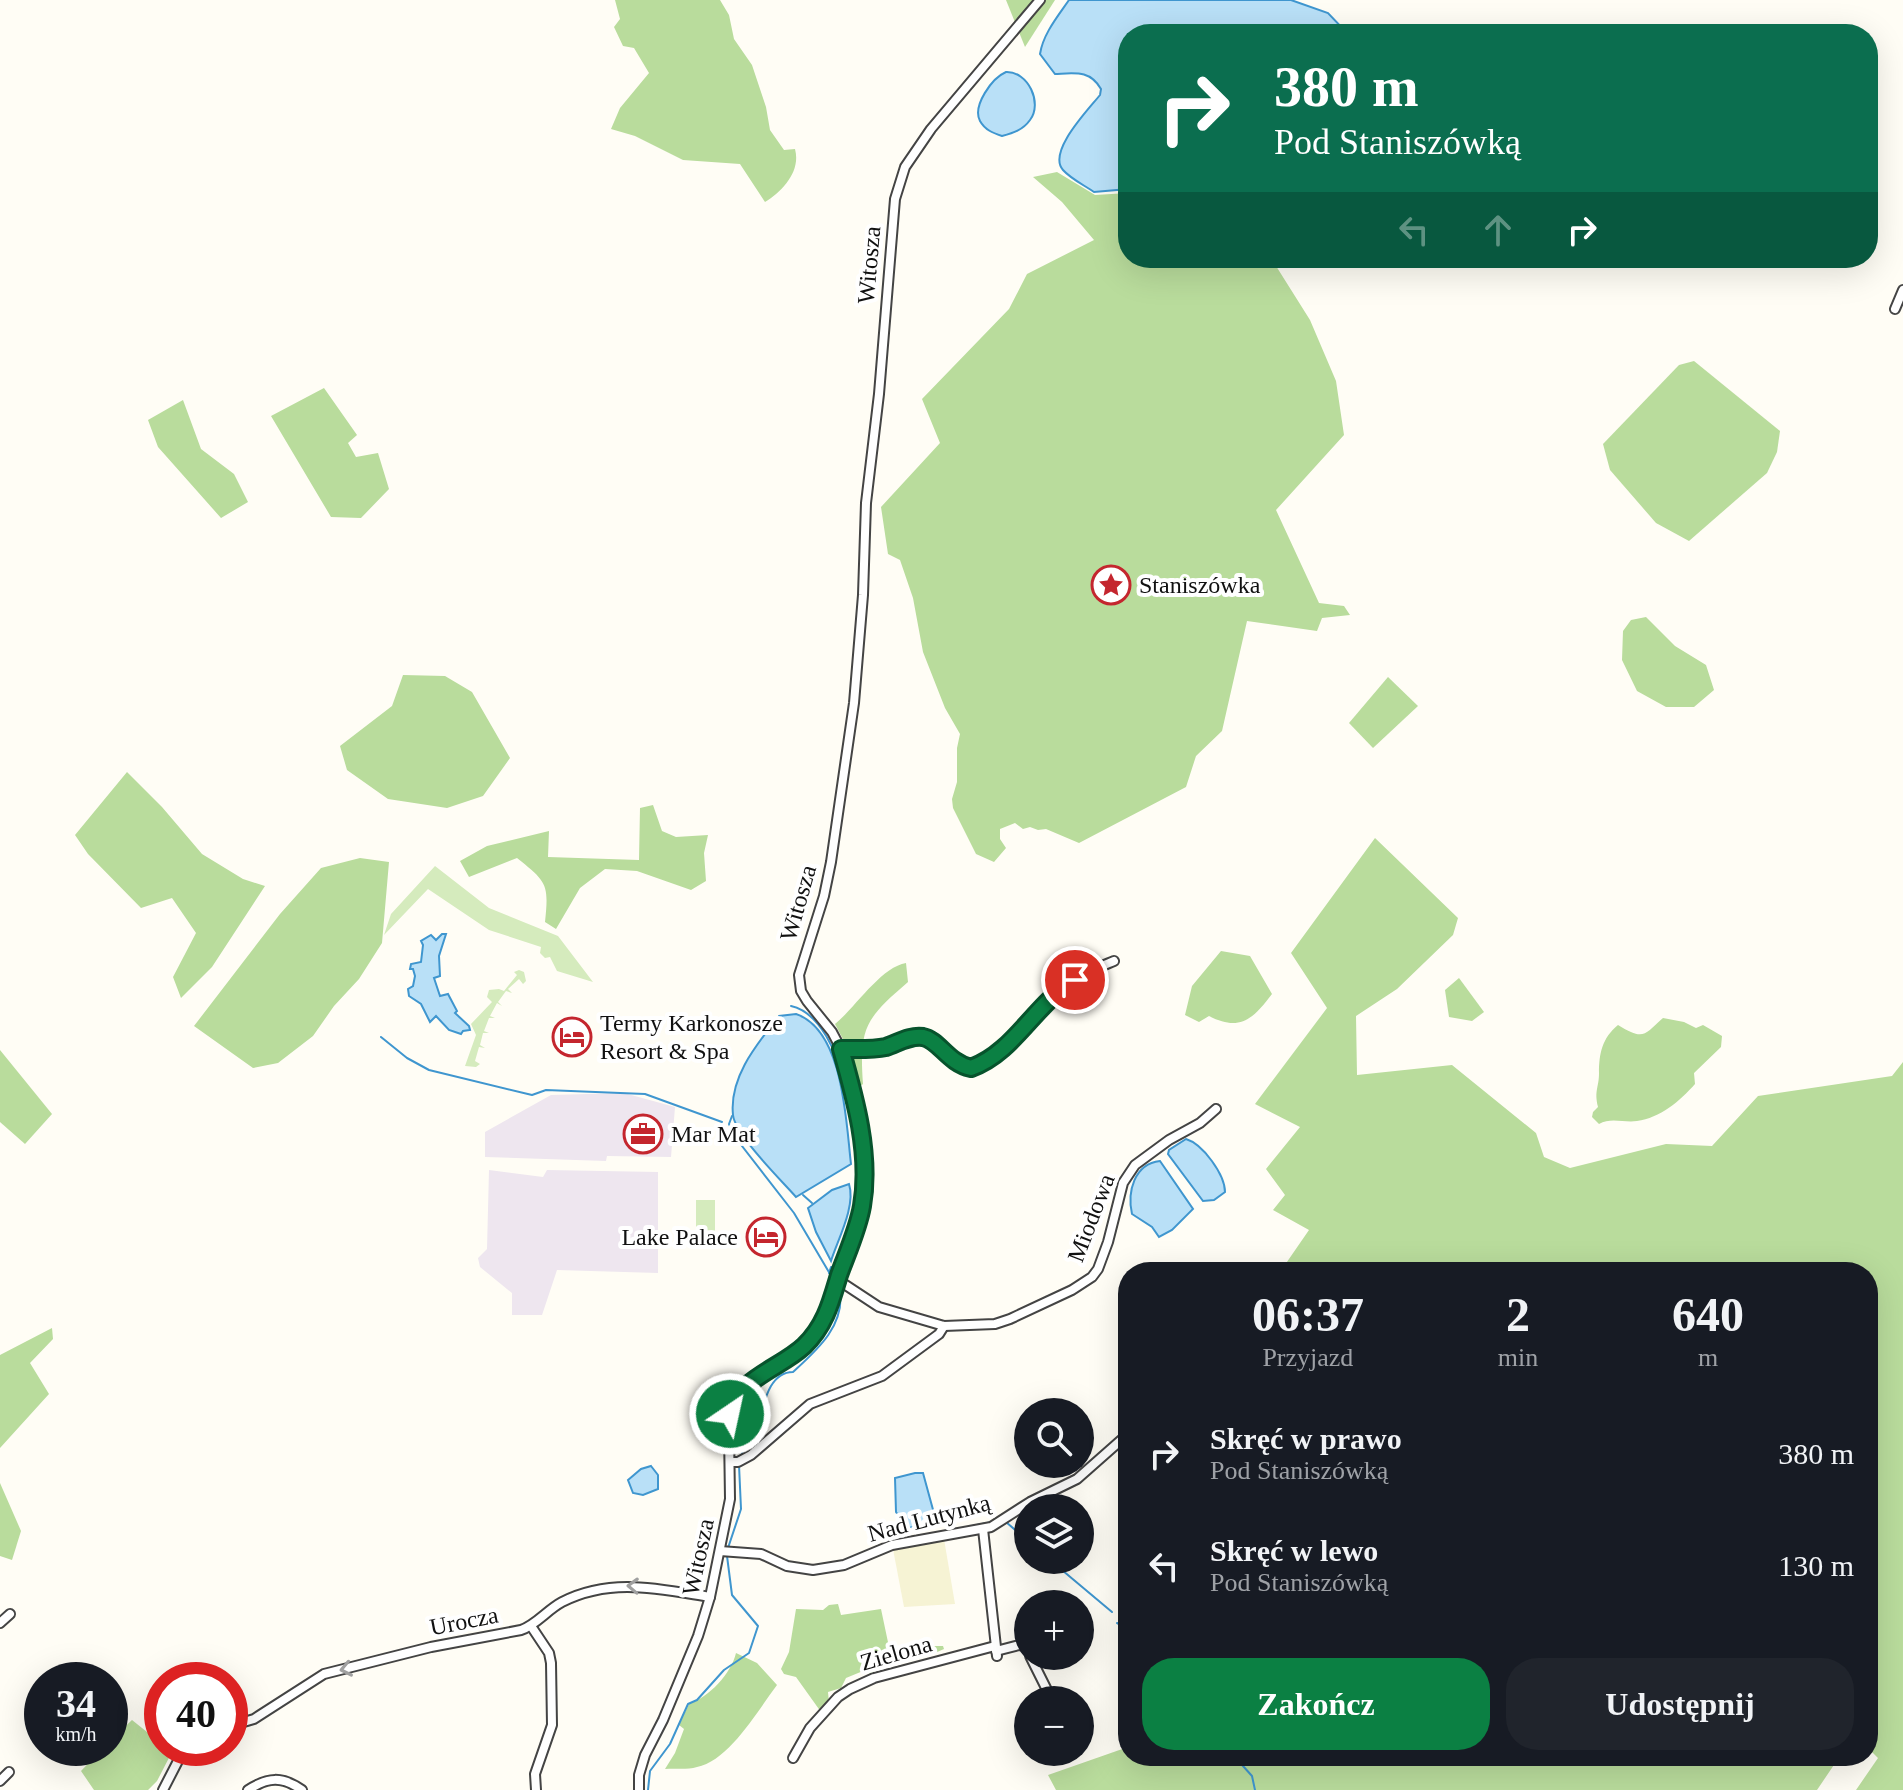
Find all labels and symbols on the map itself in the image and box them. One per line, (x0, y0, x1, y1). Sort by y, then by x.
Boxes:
street label: Witosza (853, 225, 885, 305)
place icon: Staniszówka (1090, 564, 1132, 606)
place label: Staniszówka (1139, 572, 1261, 598)
street label: Witosza (775, 862, 821, 944)
pin (1041, 946, 1109, 1014)
place label: Termy Karkonosze Resort & Spa (600, 1010, 783, 1064)
hotel icon: Termy Karkonosze Resort & Spa (551, 1016, 593, 1058)
office icon: Mar Mat (622, 1113, 664, 1155)
place label: Mar Mat (671, 1121, 756, 1147)
street label: Miodowa (1062, 1170, 1120, 1266)
hotel icon: Lake Palace (745, 1216, 787, 1258)
place label: Lake Palace (621, 1224, 738, 1250)
position arrow (688, 1372, 772, 1456)
street label: Nad Lutynką (865, 1489, 994, 1547)
street label: Witosza (677, 1516, 719, 1598)
one-way arrow (626, 1578, 639, 1595)
street label: Urocza (428, 1602, 501, 1640)
street label: Zielona (857, 1630, 935, 1676)
one-way arrow (339, 1660, 353, 1677)
speed limit sign: 40 (144, 1662, 248, 1766)

